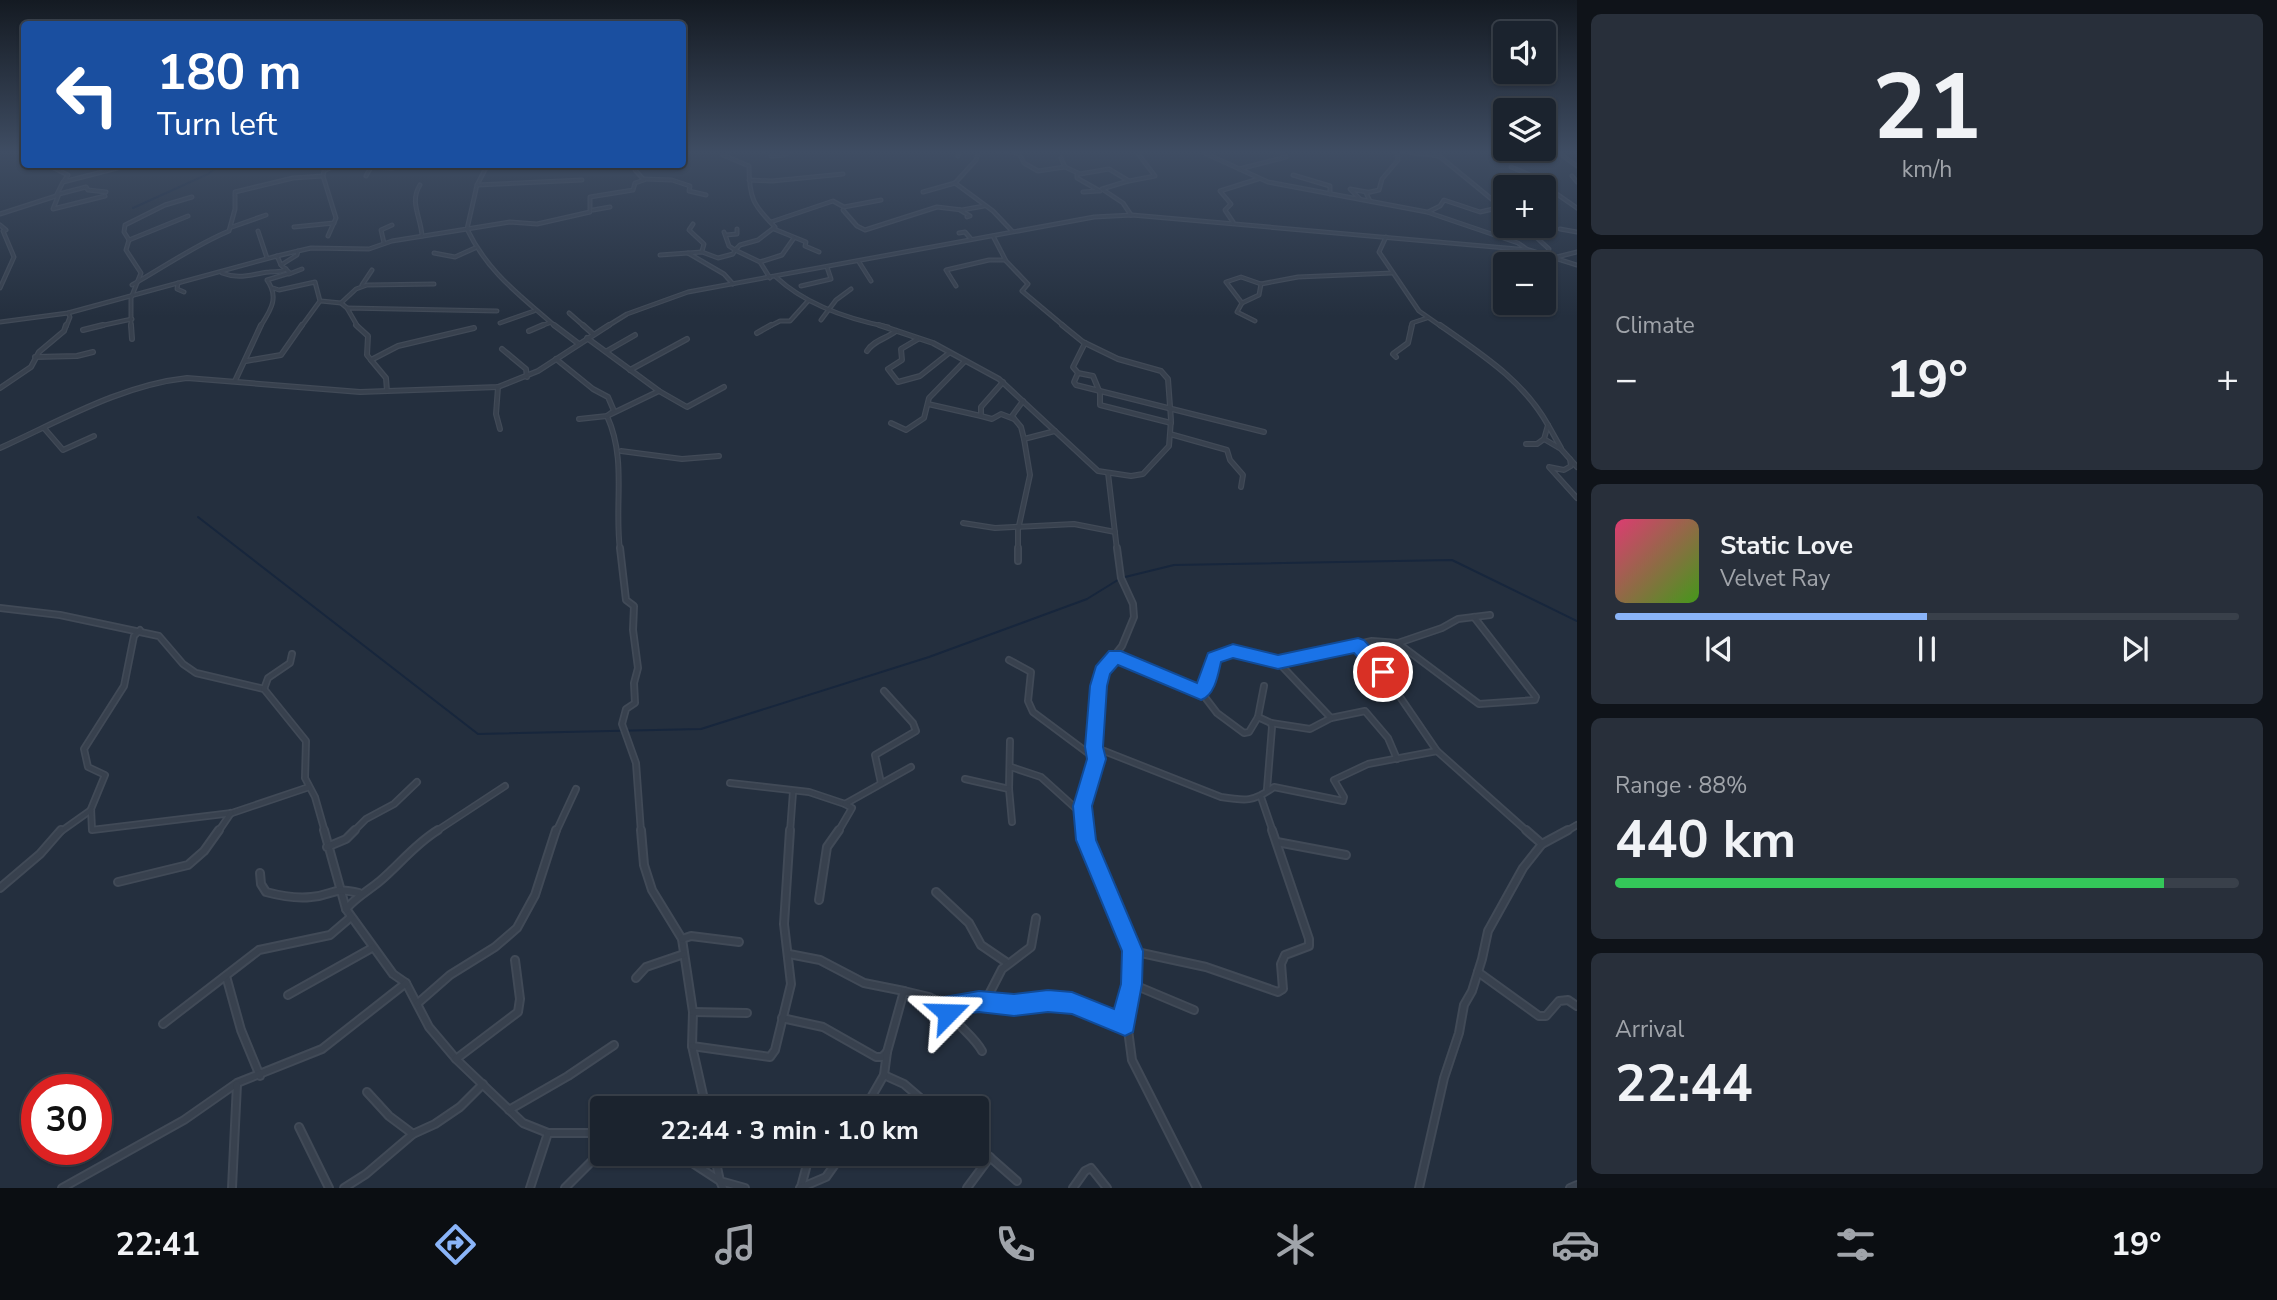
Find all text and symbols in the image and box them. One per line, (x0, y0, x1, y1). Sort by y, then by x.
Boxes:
map controls (1493, 21, 1556, 315)
button: sound (1493, 21, 1556, 84)
text: 180 m (157, 39, 301, 106)
text: 21 (1872, 46, 1982, 170)
icon: left (42, 49, 133, 140)
button: layers (1493, 98, 1556, 161)
text: Turn left (157, 103, 277, 146)
text: km/h (1902, 154, 1952, 185)
button: + (1493, 175, 1556, 238)
button: − (1493, 252, 1556, 315)
text: Climate (1615, 310, 1695, 341)
text: 19° (1886, 344, 1968, 415)
text: − (1615, 354, 1638, 405)
text: + (2216, 354, 2239, 405)
text: Static Love (1720, 528, 1853, 563)
text: Velvet Ray (1720, 563, 1830, 594)
icon: previous (1700, 630, 1738, 668)
icon: pause (1908, 630, 1946, 668)
icon: next (2116, 630, 2154, 668)
pin (1353, 642, 1413, 702)
icon: arrive (1364, 653, 1402, 691)
text: Range · 88% (1615, 770, 1747, 801)
text: 440 km (1615, 804, 1796, 875)
position arrow (911, 976, 985, 1050)
text: Arrival (1615, 1014, 1684, 1045)
text: 22:44 (1615, 1048, 1753, 1119)
speed limit sign: 30 (21, 1074, 112, 1165)
text: 22:44 · 3 min · 1.0 km (660, 1113, 919, 1148)
icon: directions (431, 1220, 480, 1269)
icon: music (711, 1220, 760, 1269)
icon: phone (991, 1220, 1040, 1269)
icon: climate (1271, 1220, 1320, 1269)
icon: car (1551, 1220, 1600, 1269)
icon: filters (1831, 1220, 1880, 1269)
text: 22:41 (115, 1223, 200, 1266)
text: 19° (2111, 1223, 2161, 1266)

